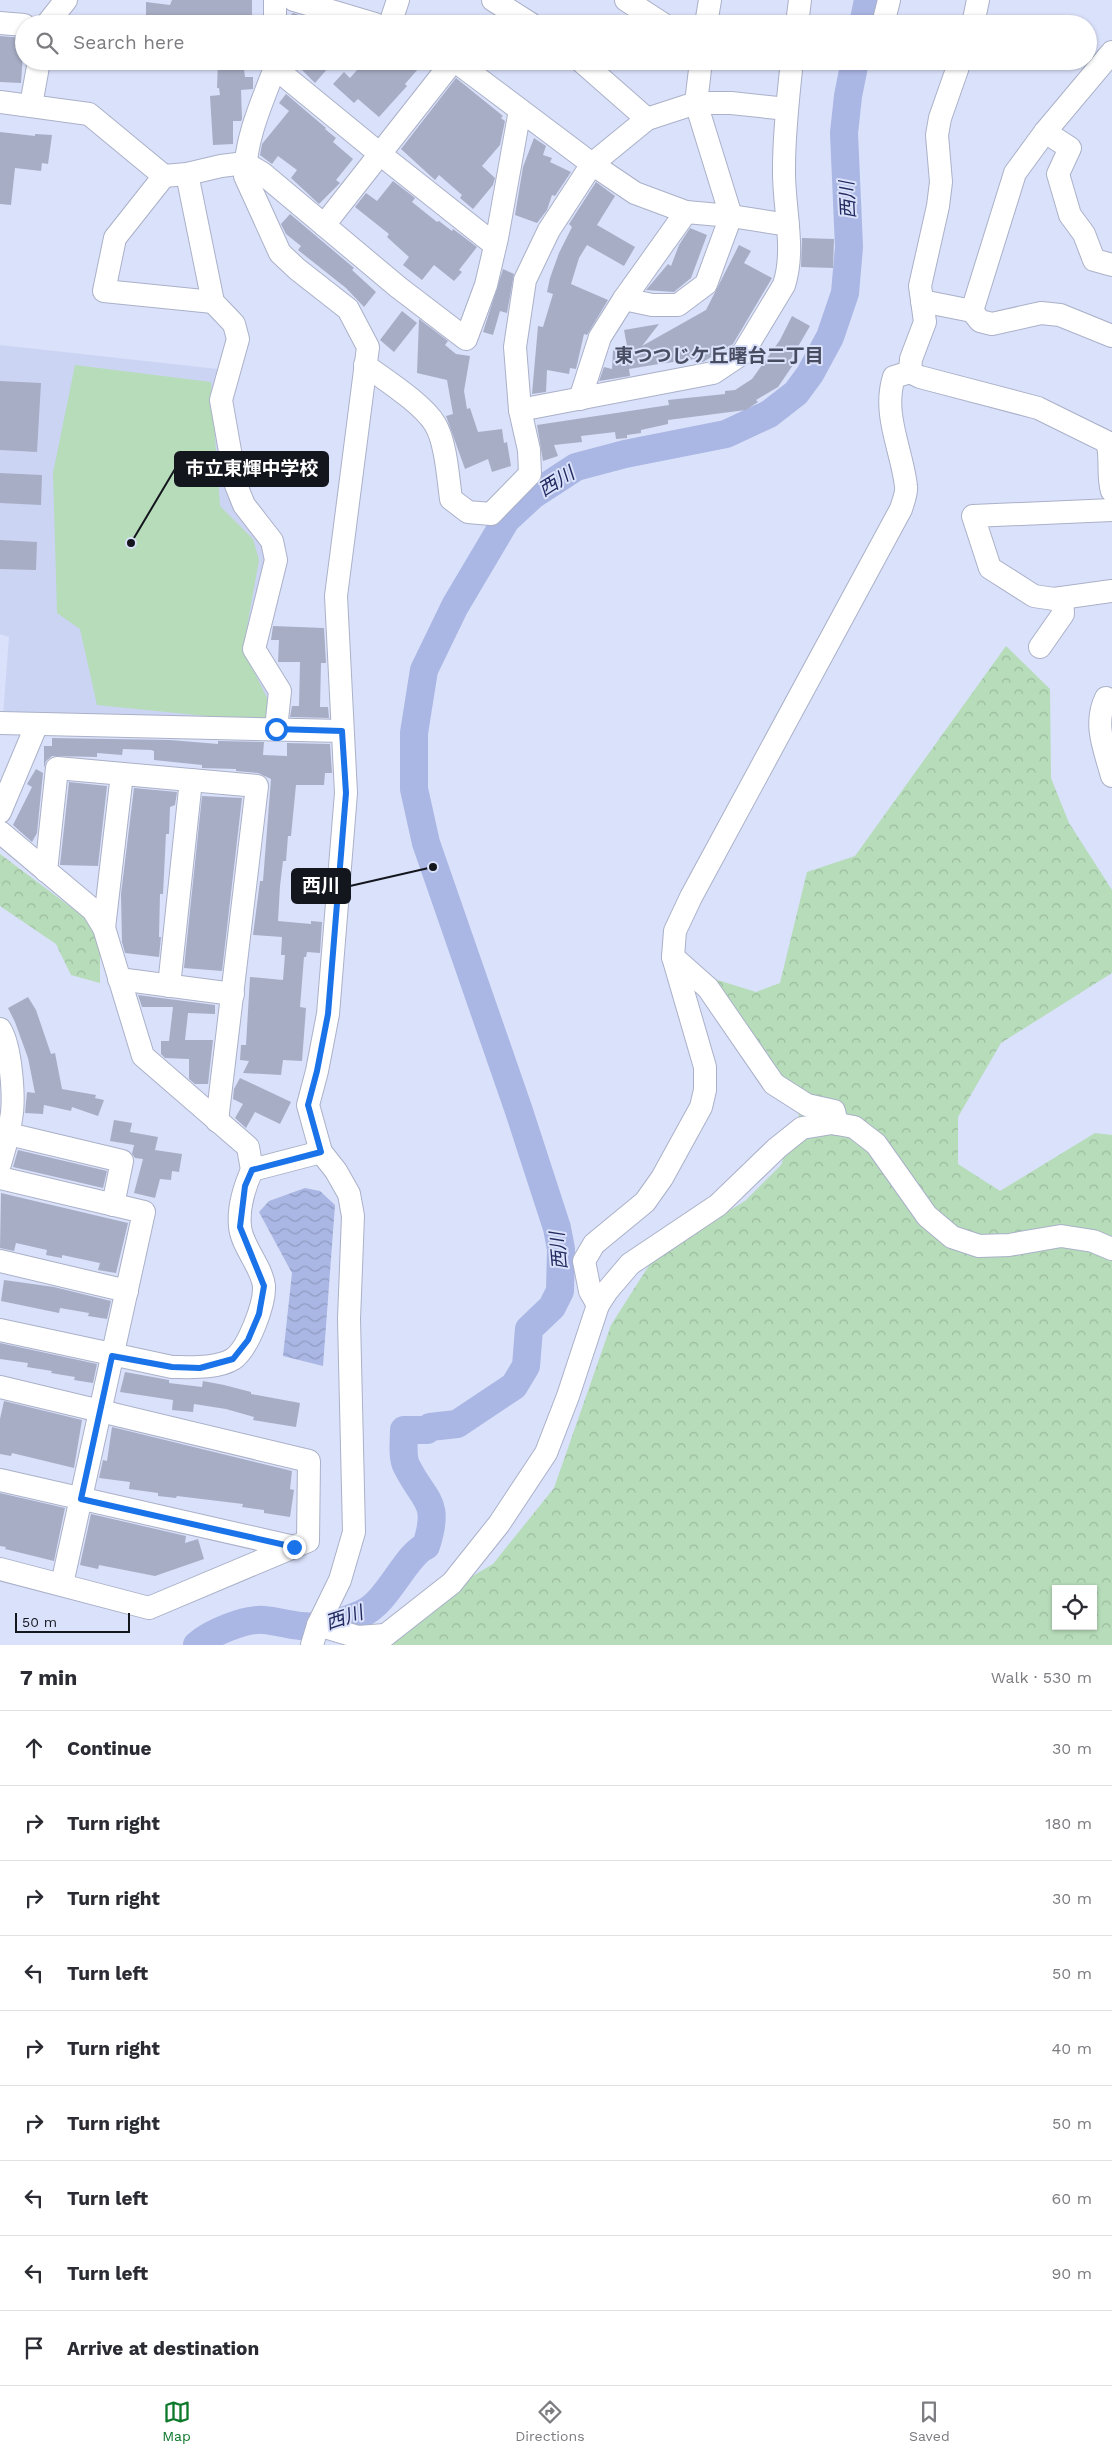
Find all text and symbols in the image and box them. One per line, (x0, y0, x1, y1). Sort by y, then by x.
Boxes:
search box (15, 15, 1097, 70)
icon: search (33, 29, 61, 57)
text: Search here (73, 31, 184, 54)
water label: 西川 (835, 178, 860, 220)
district label: 東つつじケ丘曙台二丁目 (614, 344, 824, 367)
callout: 市立東輝中学校 (175, 452, 328, 486)
text: 市立東輝中学校 (185, 457, 319, 480)
water label: 西川 (534, 461, 580, 501)
route start (265, 718, 288, 741)
callout: 西川 (292, 869, 350, 903)
text: 西川 (302, 874, 340, 897)
water label: 西川 (545, 1229, 572, 1271)
route end (283, 1536, 306, 1559)
map controls (1052, 1585, 1097, 1630)
button: locate (1052, 1585, 1097, 1630)
water label: 西川 (323, 1600, 368, 1634)
scale bar (15, 1610, 130, 1633)
text: 50 m (22, 1614, 57, 1630)
text: 7 min (20, 1665, 77, 1690)
text: Walk · 530 m (991, 1668, 1092, 1687)
icon: ahead (20, 1734, 48, 1762)
text: Continue (67, 1737, 151, 1760)
text: 30 m (1052, 1739, 1092, 1758)
icon: right (20, 1809, 48, 1837)
text: Turn right (67, 1812, 160, 1835)
text: 180 m (1045, 1814, 1092, 1833)
icon: right (20, 1884, 48, 1912)
text: Turn right (67, 1887, 160, 1910)
text: 30 m (1052, 1889, 1092, 1908)
icon: left (20, 1959, 48, 1987)
text: Turn left (67, 1962, 148, 1985)
text: 50 m (1052, 1964, 1092, 1983)
icon: right (20, 2034, 48, 2062)
text: Turn right (67, 2037, 160, 2060)
text: 40 m (1052, 2039, 1092, 2058)
icon: right (20, 2109, 48, 2137)
text: Turn right (67, 2112, 160, 2135)
text: 50 m (1052, 2114, 1092, 2133)
icon: left (20, 2184, 48, 2212)
text: Turn left (67, 2187, 148, 2210)
text: 60 m (1052, 2189, 1092, 2208)
icon: left (20, 2259, 48, 2287)
text: Turn left (67, 2262, 148, 2285)
text: 90 m (1051, 2264, 1092, 2283)
icon: arrive (20, 2334, 48, 2362)
text: Arrive at destination (67, 2337, 259, 2360)
tab: Map (162, 2398, 191, 2444)
tab: Directions (515, 2398, 585, 2444)
tab: Saved (909, 2398, 950, 2444)

